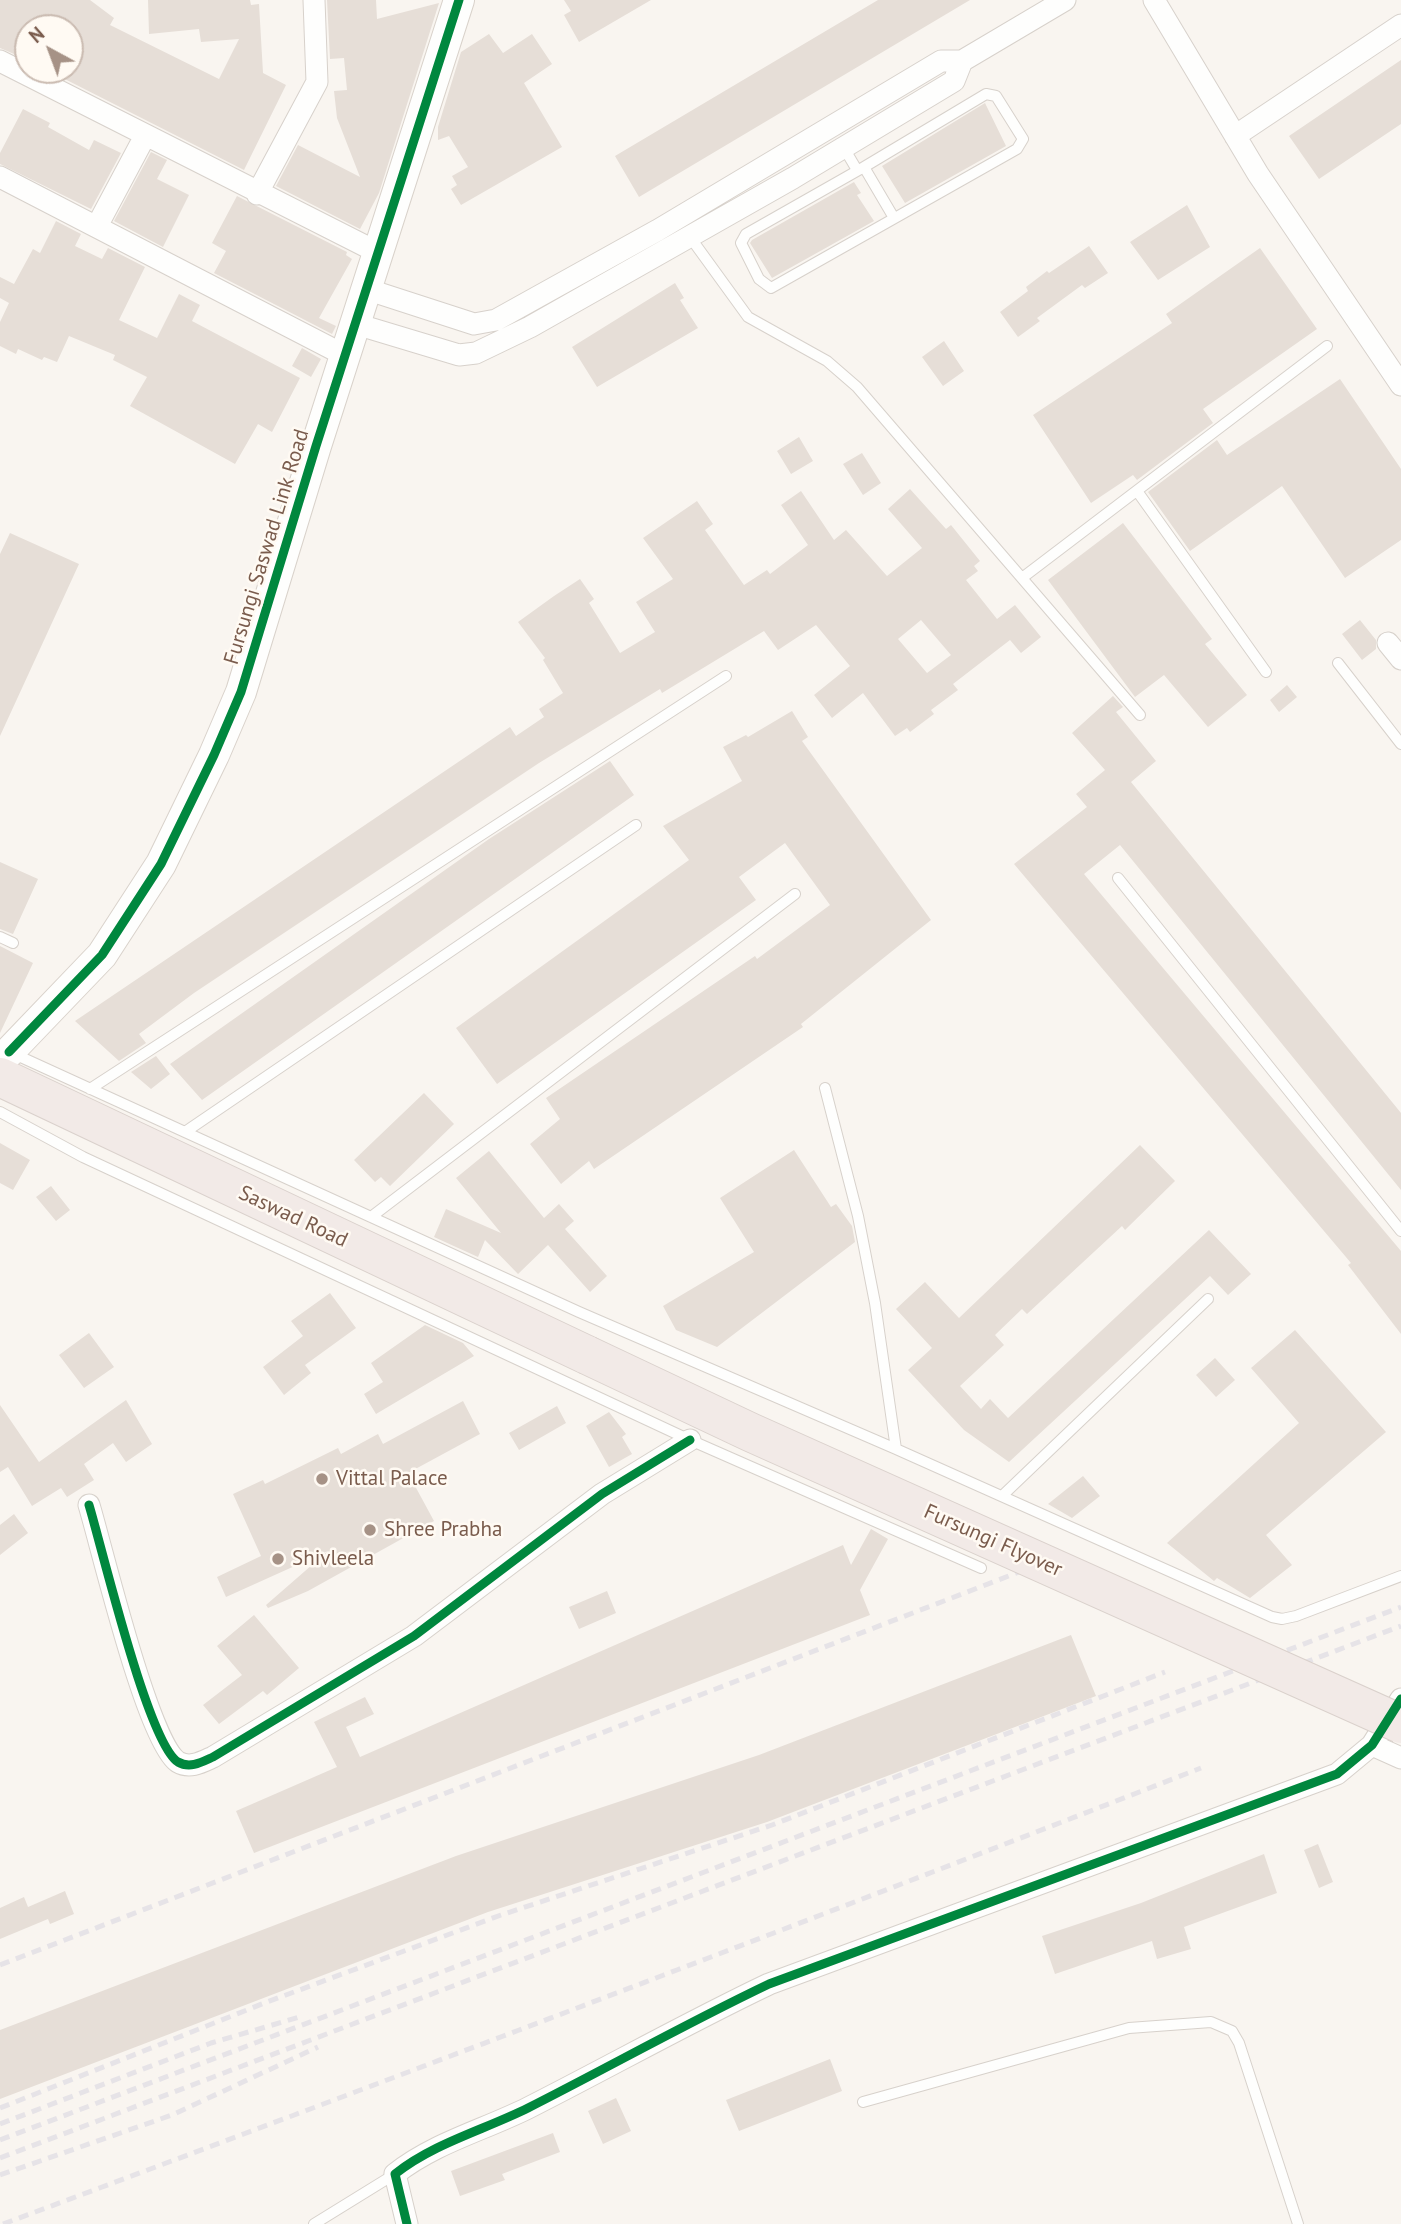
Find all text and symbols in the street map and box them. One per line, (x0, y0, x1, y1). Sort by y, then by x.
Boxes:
north arrow (14, 14, 84, 84)
text: N (24, 22, 49, 48)
street label: Fursungi Saswad Link Road (219, 426, 315, 668)
street label: Saswad Road (234, 1181, 352, 1253)
place label: Vittal Palace (336, 1466, 448, 1492)
marker: Vittal Palace (314, 1471, 330, 1487)
street label: Fursungi Flyover (920, 1499, 1066, 1583)
place label: Shree Prabha (384, 1517, 502, 1543)
marker: Shree Prabha (362, 1522, 378, 1538)
place label: Shivleela (292, 1546, 374, 1572)
marker: Shivleela (270, 1551, 286, 1567)

